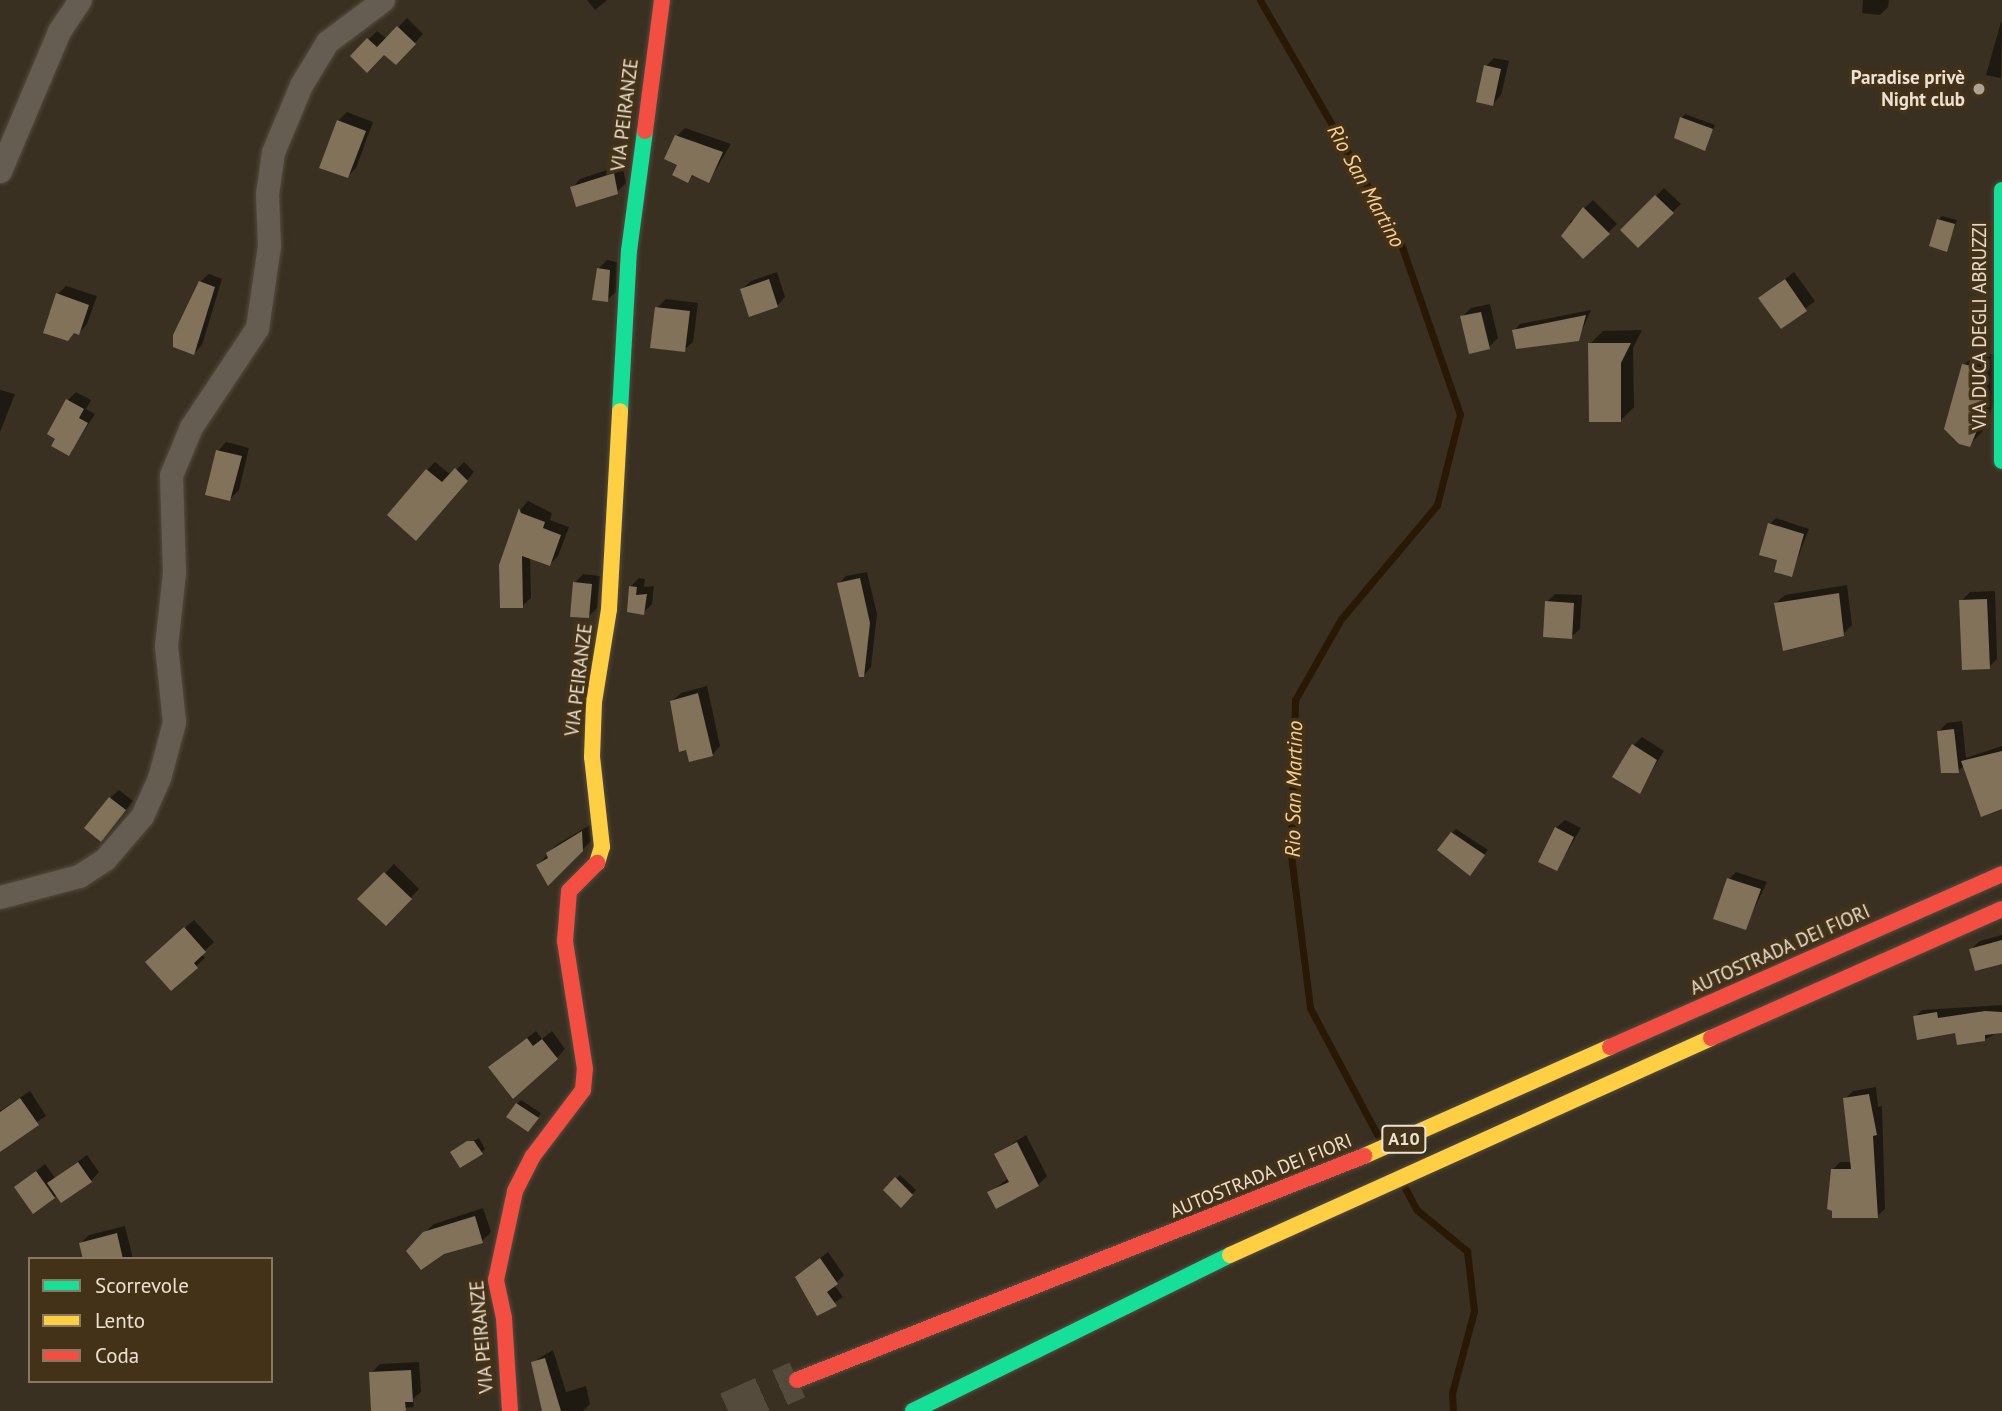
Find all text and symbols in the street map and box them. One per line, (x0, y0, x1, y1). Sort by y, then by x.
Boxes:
street label: VIA PEIRANZE (607, 57, 643, 173)
place label: Paradise privè Night club (1851, 67, 1965, 111)
marker: Paradise privè Night club (1971, 81, 1987, 97)
water label: Rio San Martino (1322, 120, 1410, 252)
street label: VIA DUCA DEGLI ABRUZZI (1969, 221, 1991, 431)
street label: VIA PEIRANZE (561, 622, 597, 738)
water label: Rio San Martino (1280, 720, 1308, 858)
street label: AUTOSTRADA DEI FIORI (1686, 900, 1874, 1000)
road number: A10 (1381, 1124, 1427, 1154)
street label: AUTOSTRADA DEI FIORI (1166, 1129, 1356, 1223)
legend (28, 1257, 273, 1383)
text: Scorrevole (95, 1272, 189, 1299)
street label: VIA PEIRANZE (466, 1279, 498, 1395)
text: Lento (95, 1307, 145, 1334)
text: Coda (95, 1342, 139, 1369)

